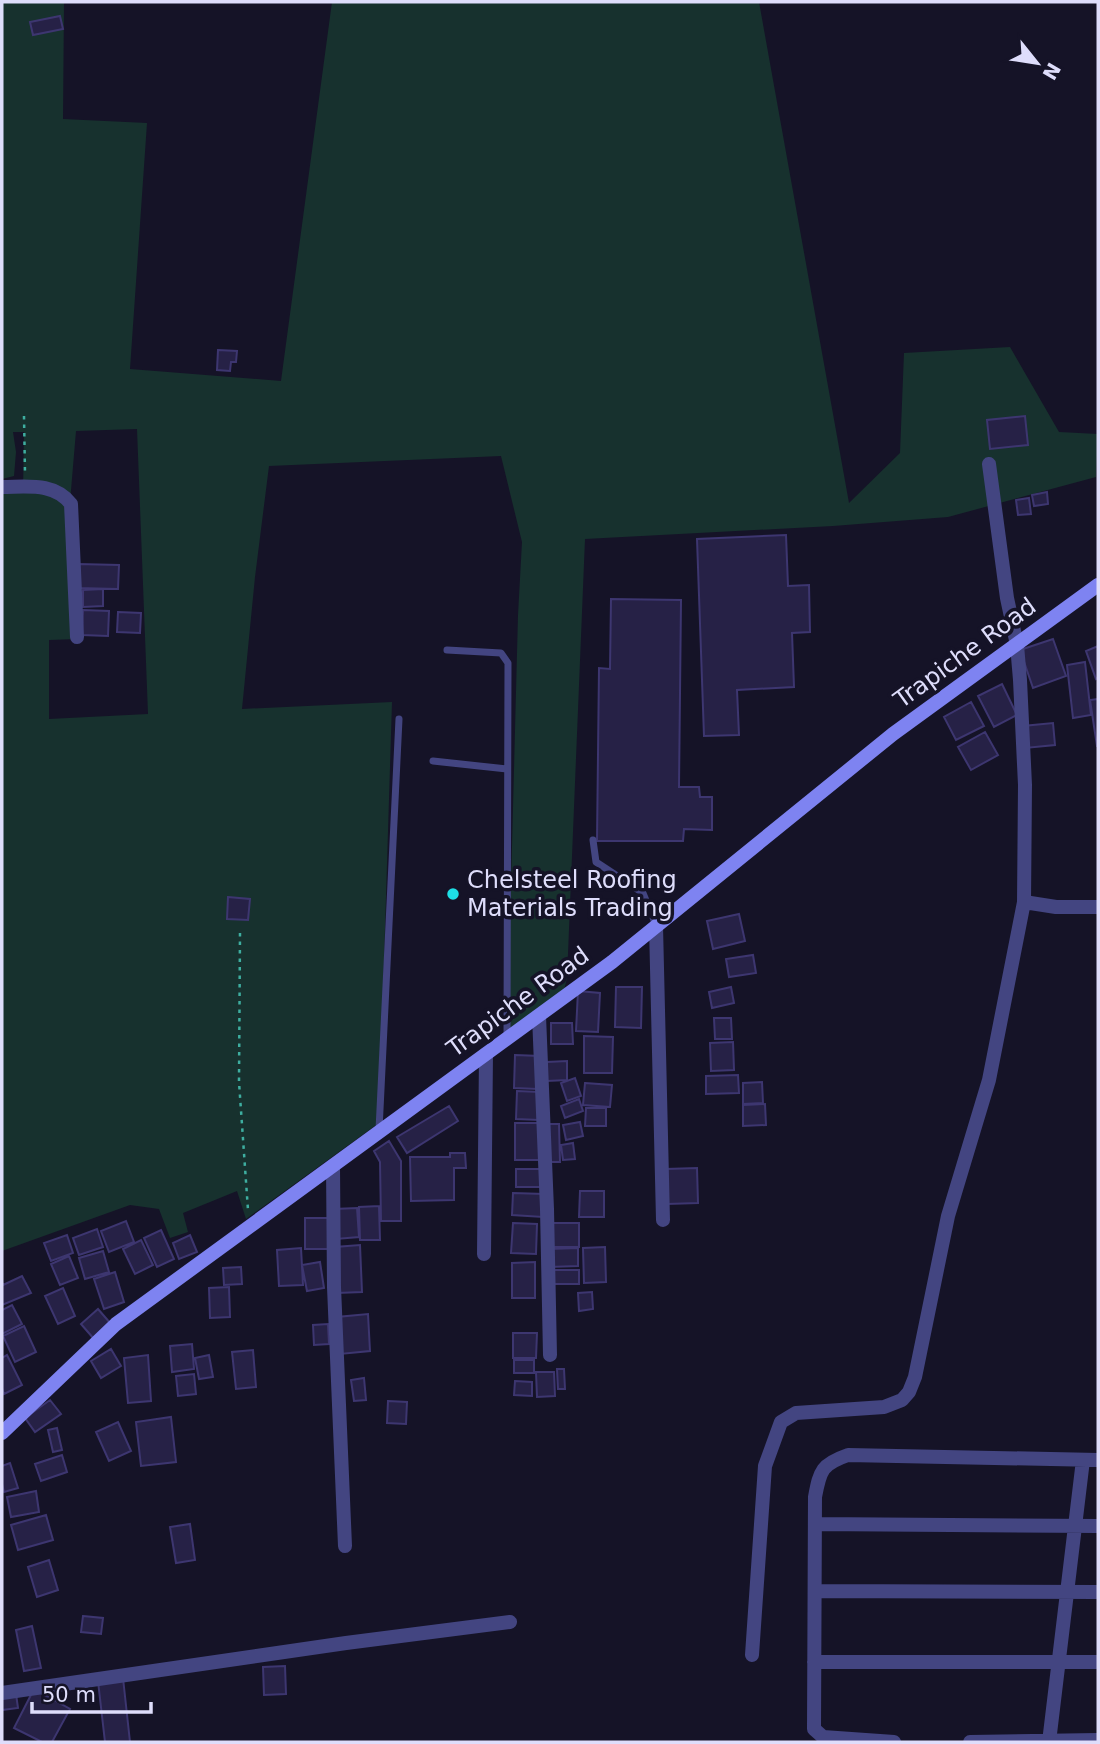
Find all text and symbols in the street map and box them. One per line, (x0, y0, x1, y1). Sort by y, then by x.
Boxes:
north arrow (1002, 28, 1072, 98)
text: N (1038, 59, 1065, 84)
street label: Trapiche Road (888, 592, 1041, 714)
place label: Chelsteel Roofing Materials Trading (467, 866, 677, 922)
marker: Chelsteel Roofing Materials Trading (445, 886, 461, 902)
street label: Trapiche Road (441, 941, 594, 1063)
scale bar (32, 1670, 150, 1714)
text: 50 m (42, 1683, 96, 1707)

